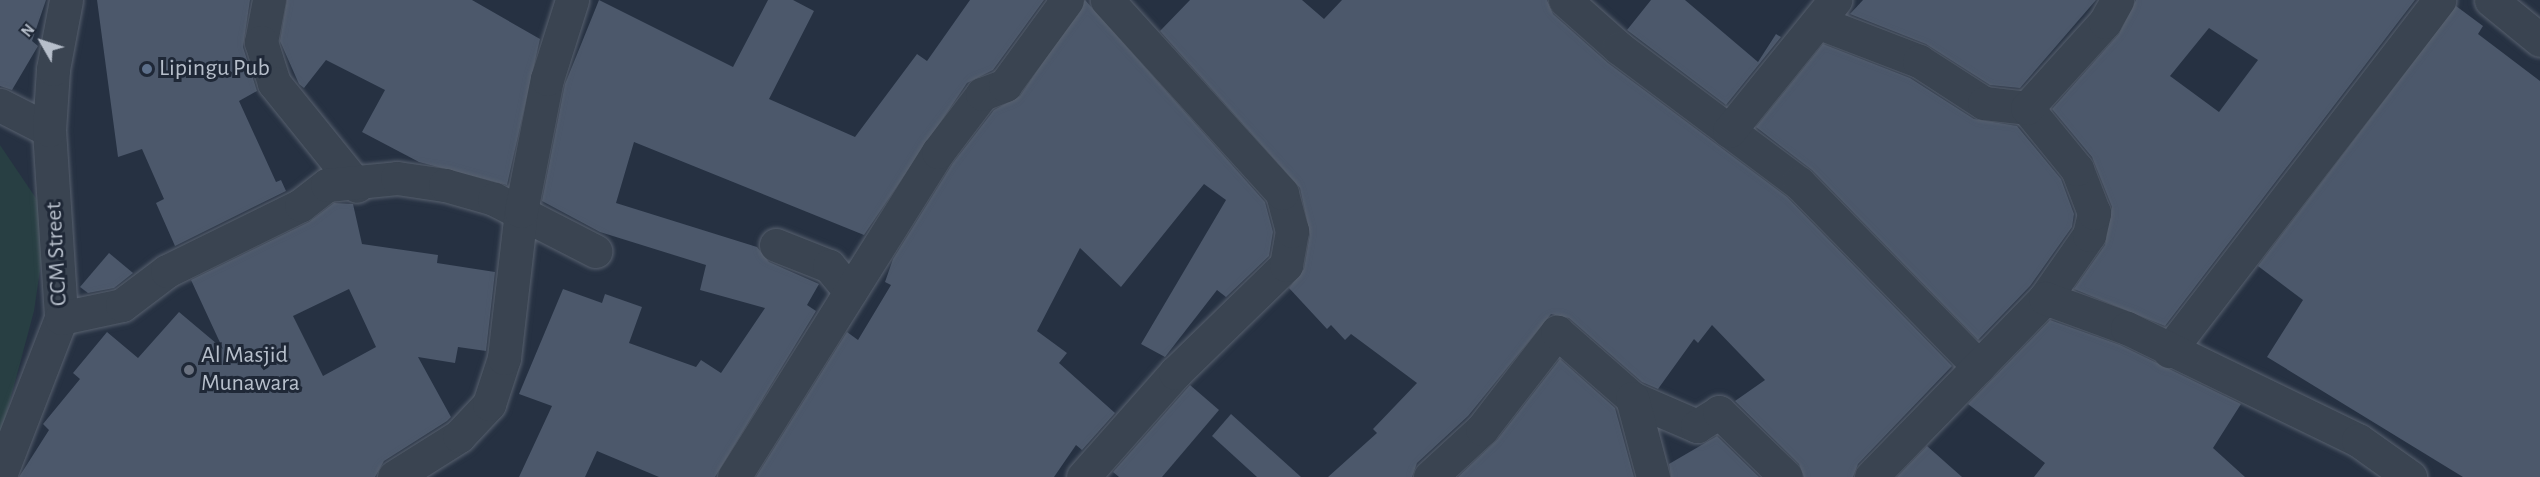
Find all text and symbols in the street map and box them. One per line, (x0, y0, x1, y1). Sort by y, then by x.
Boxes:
north arrow (12, 12, 72, 72)
text: N (18, 21, 38, 40)
place label: Lipingu Pub (159, 55, 270, 83)
marker: Lipingu Pub (140, 62, 154, 76)
street label: CCM Street (40, 201, 74, 307)
place label: Al Masjid Munawara (201, 342, 300, 398)
marker: Al Masjid Munawara (182, 363, 196, 377)

